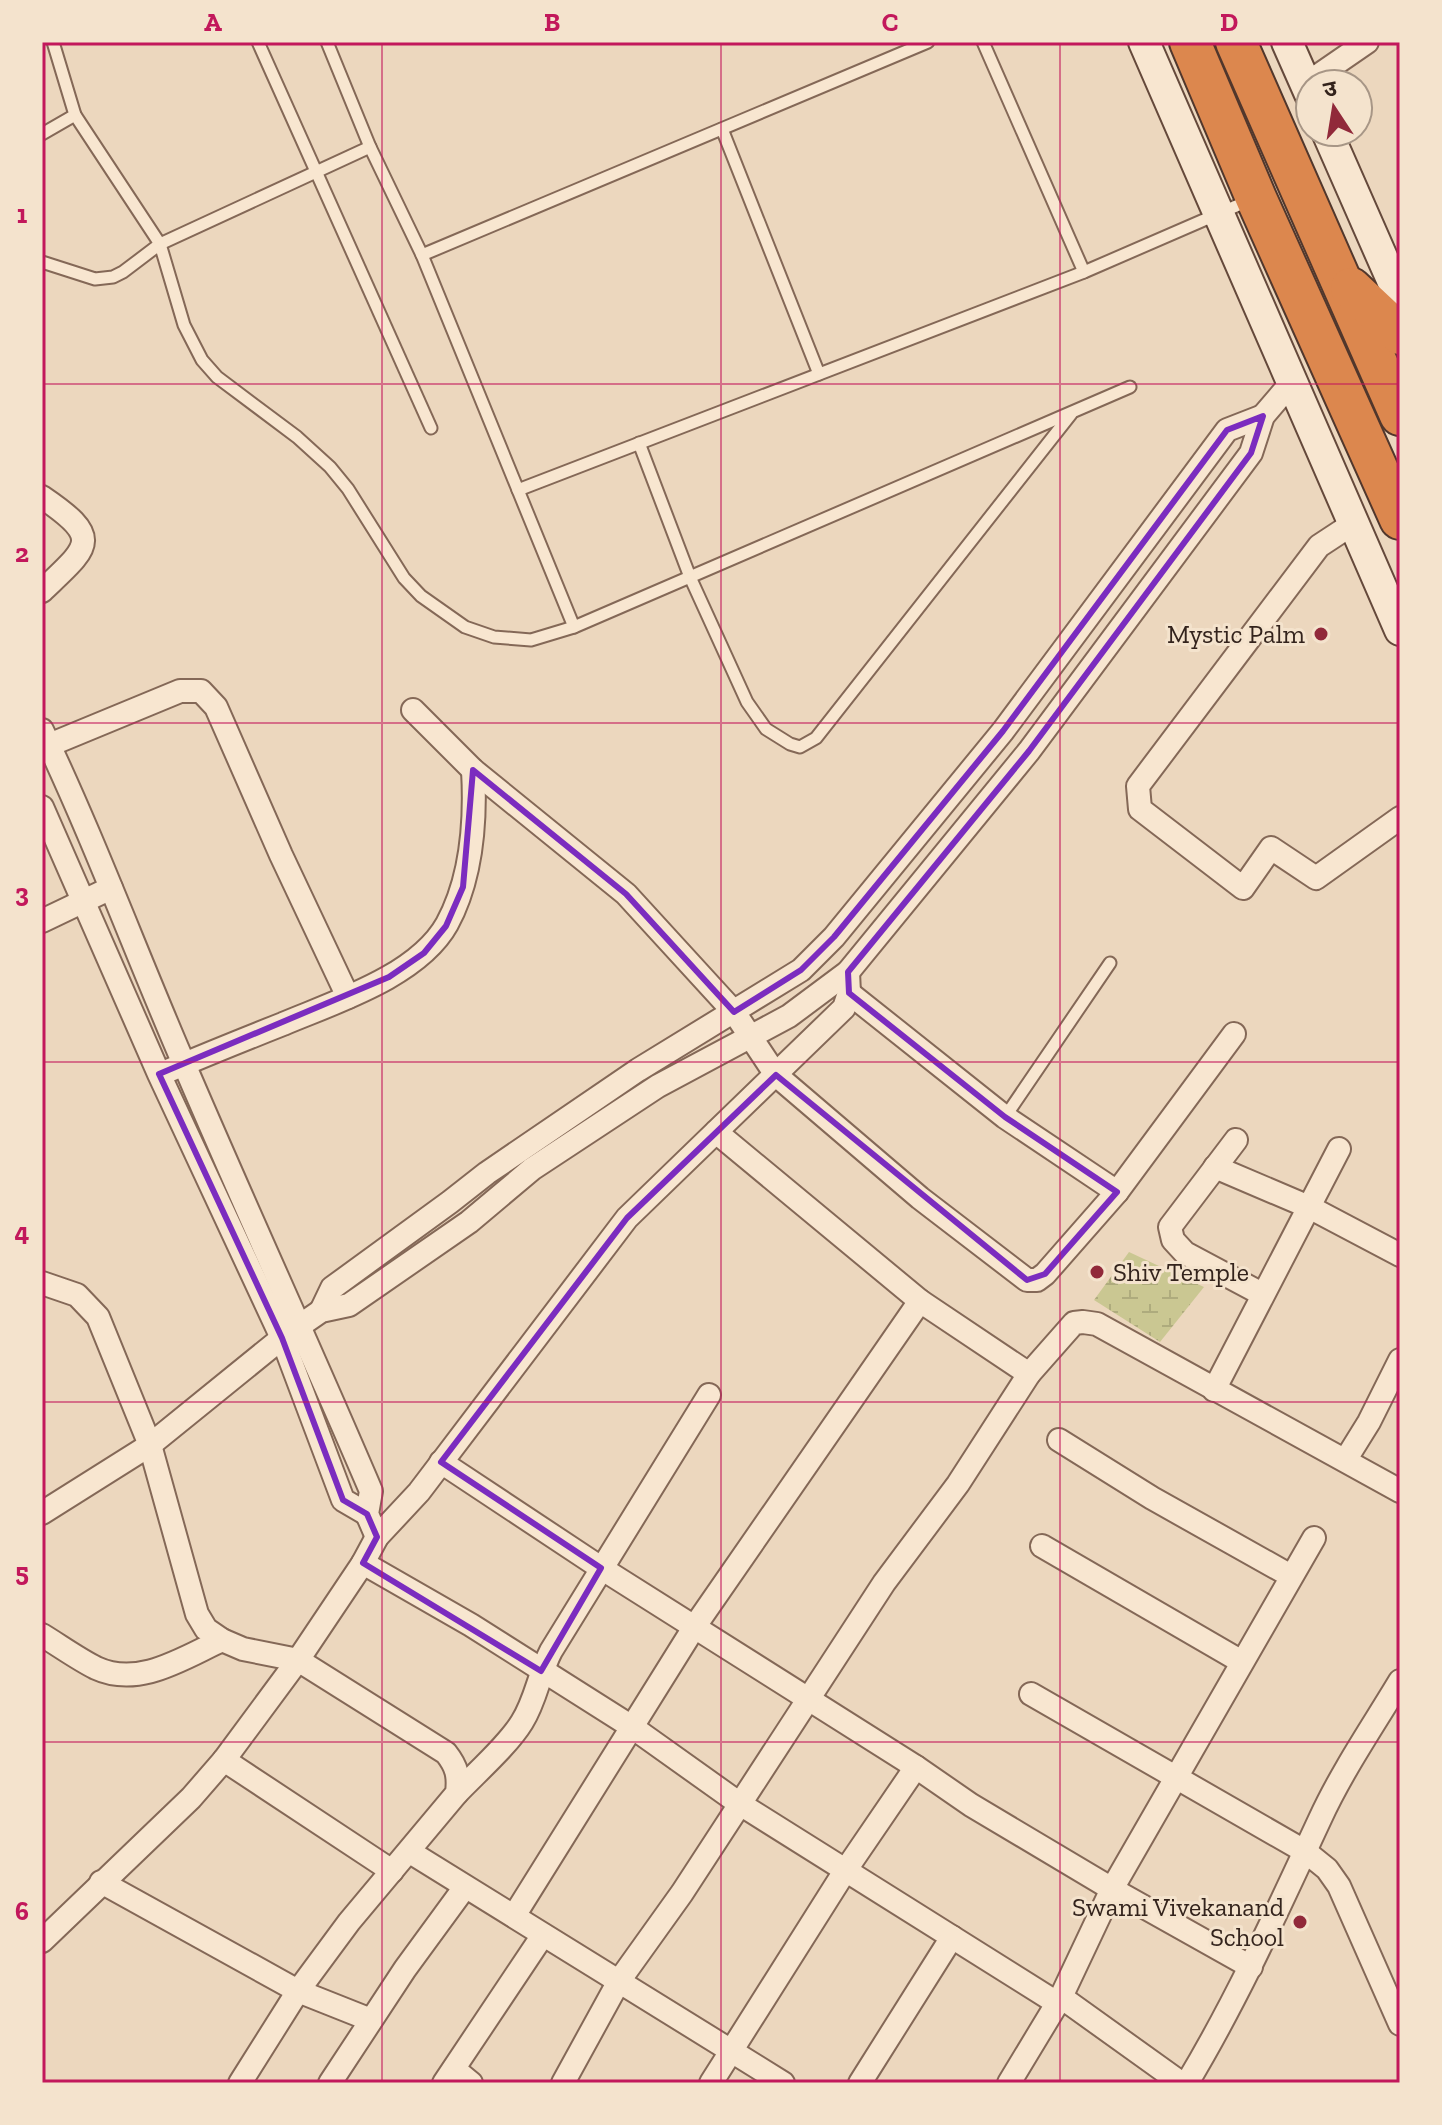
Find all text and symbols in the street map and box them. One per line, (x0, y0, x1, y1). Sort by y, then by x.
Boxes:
text: A (204, 6, 222, 38)
text: B (544, 6, 560, 38)
text: C (882, 6, 898, 38)
text: D (1220, 6, 1238, 38)
north arrow (1294, 68, 1374, 148)
text: उ (1321, 74, 1340, 103)
text: 1 (17, 198, 28, 230)
text: 2 (15, 537, 29, 569)
place label: Mystic Palm (1167, 618, 1306, 650)
marker: Mystic Palm (1312, 625, 1330, 643)
text: 3 (15, 877, 29, 909)
text: 4 (15, 1216, 30, 1248)
place label: Shiv Temple (1113, 1256, 1249, 1288)
marker: Shiv Temple (1088, 1263, 1106, 1281)
text: 5 (15, 1556, 29, 1588)
place label: Swami Vivekanand School (1072, 1891, 1284, 1953)
text: 6 (15, 1895, 29, 1927)
marker: Swami Vivekanand School (1291, 1913, 1309, 1931)

